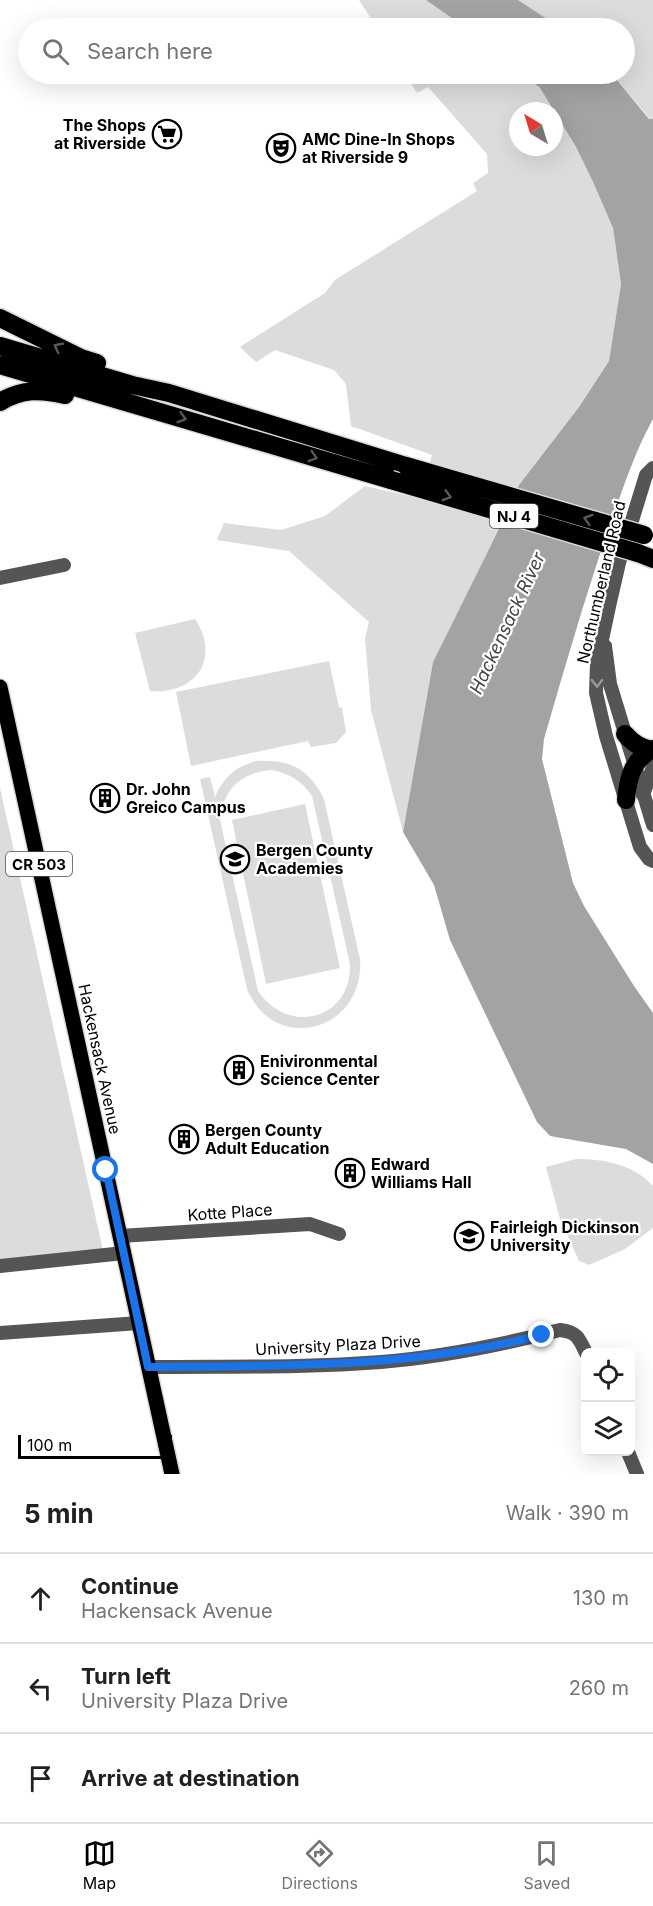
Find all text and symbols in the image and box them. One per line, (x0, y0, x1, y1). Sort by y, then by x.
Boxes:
search box (18, 18, 635, 84)
icon: search (39, 35, 72, 68)
text: Search here (87, 38, 213, 64)
north arrow (509, 102, 563, 156)
place label: The Shops at Riverside (54, 115, 146, 153)
supermarket icon: The Shops at Riverside (151, 118, 183, 150)
place label: AMC Dine-In Shops at Riverside 9 (302, 129, 455, 167)
theatre icon: AMC Dine-In Shops at Riverside 9 (265, 132, 297, 164)
one-way arrow (54, 342, 65, 354)
one-way arrow (176, 411, 187, 423)
one-way arrow (307, 450, 318, 462)
one-way arrow (441, 489, 452, 501)
street label: Northumberland Road (573, 499, 629, 665)
road number: NJ 4 (490, 504, 538, 528)
one-way arrow (583, 514, 594, 526)
water label: Hackensack River (465, 548, 550, 697)
one-way arrow (591, 679, 603, 688)
place label: Dr. John Greico Campus (126, 779, 246, 817)
building icon: Dr. John Greico Campus (89, 782, 121, 814)
place label: Bergen County Academies (256, 840, 373, 878)
school or university icon: Bergen County Academies (219, 843, 251, 875)
road number: CR 503 (6, 852, 72, 876)
street label: Hackensack Avenue (74, 982, 126, 1136)
place label: Enivironmental Science Center (260, 1051, 380, 1089)
building icon: Enivironmental Science Center (223, 1054, 255, 1086)
place label: Bergen County Adult Education (205, 1120, 329, 1158)
building icon: Bergen County Adult Education (168, 1123, 200, 1155)
place label: Edward Williams Hall (371, 1154, 472, 1192)
route start (92, 1156, 118, 1182)
building icon: Edward Williams Hall (334, 1157, 366, 1189)
street label: Kotte Place (187, 1199, 273, 1225)
place label: Fairleigh Dickinson University (490, 1217, 639, 1255)
school or university icon: Fairleigh Dickinson University (453, 1220, 485, 1252)
route end (528, 1321, 554, 1347)
street label: University Plaza Drive (255, 1331, 421, 1359)
map controls (581, 1348, 635, 1456)
button: locate (581, 1348, 635, 1402)
button: layers (581, 1402, 635, 1456)
scale bar (18, 1432, 172, 1460)
text: 100 m (27, 1435, 72, 1455)
text: 5 min (24, 1498, 94, 1529)
text: Walk · 390 m (506, 1501, 629, 1525)
text: Continue (81, 1573, 179, 1599)
icon: ahead (24, 1582, 57, 1615)
text: 130 m (573, 1586, 629, 1610)
text: Hackensack Avenue (81, 1599, 273, 1623)
text: Turn left (81, 1663, 171, 1689)
icon: left (24, 1672, 57, 1705)
text: 260 m (569, 1676, 629, 1700)
text: University Plaza Drive (81, 1689, 288, 1713)
icon: arrive (24, 1762, 57, 1795)
text: Arrive at destination (81, 1765, 300, 1791)
tab: Map (83, 1837, 116, 1893)
tab: Directions (282, 1837, 358, 1893)
tab: Saved (523, 1837, 570, 1893)

